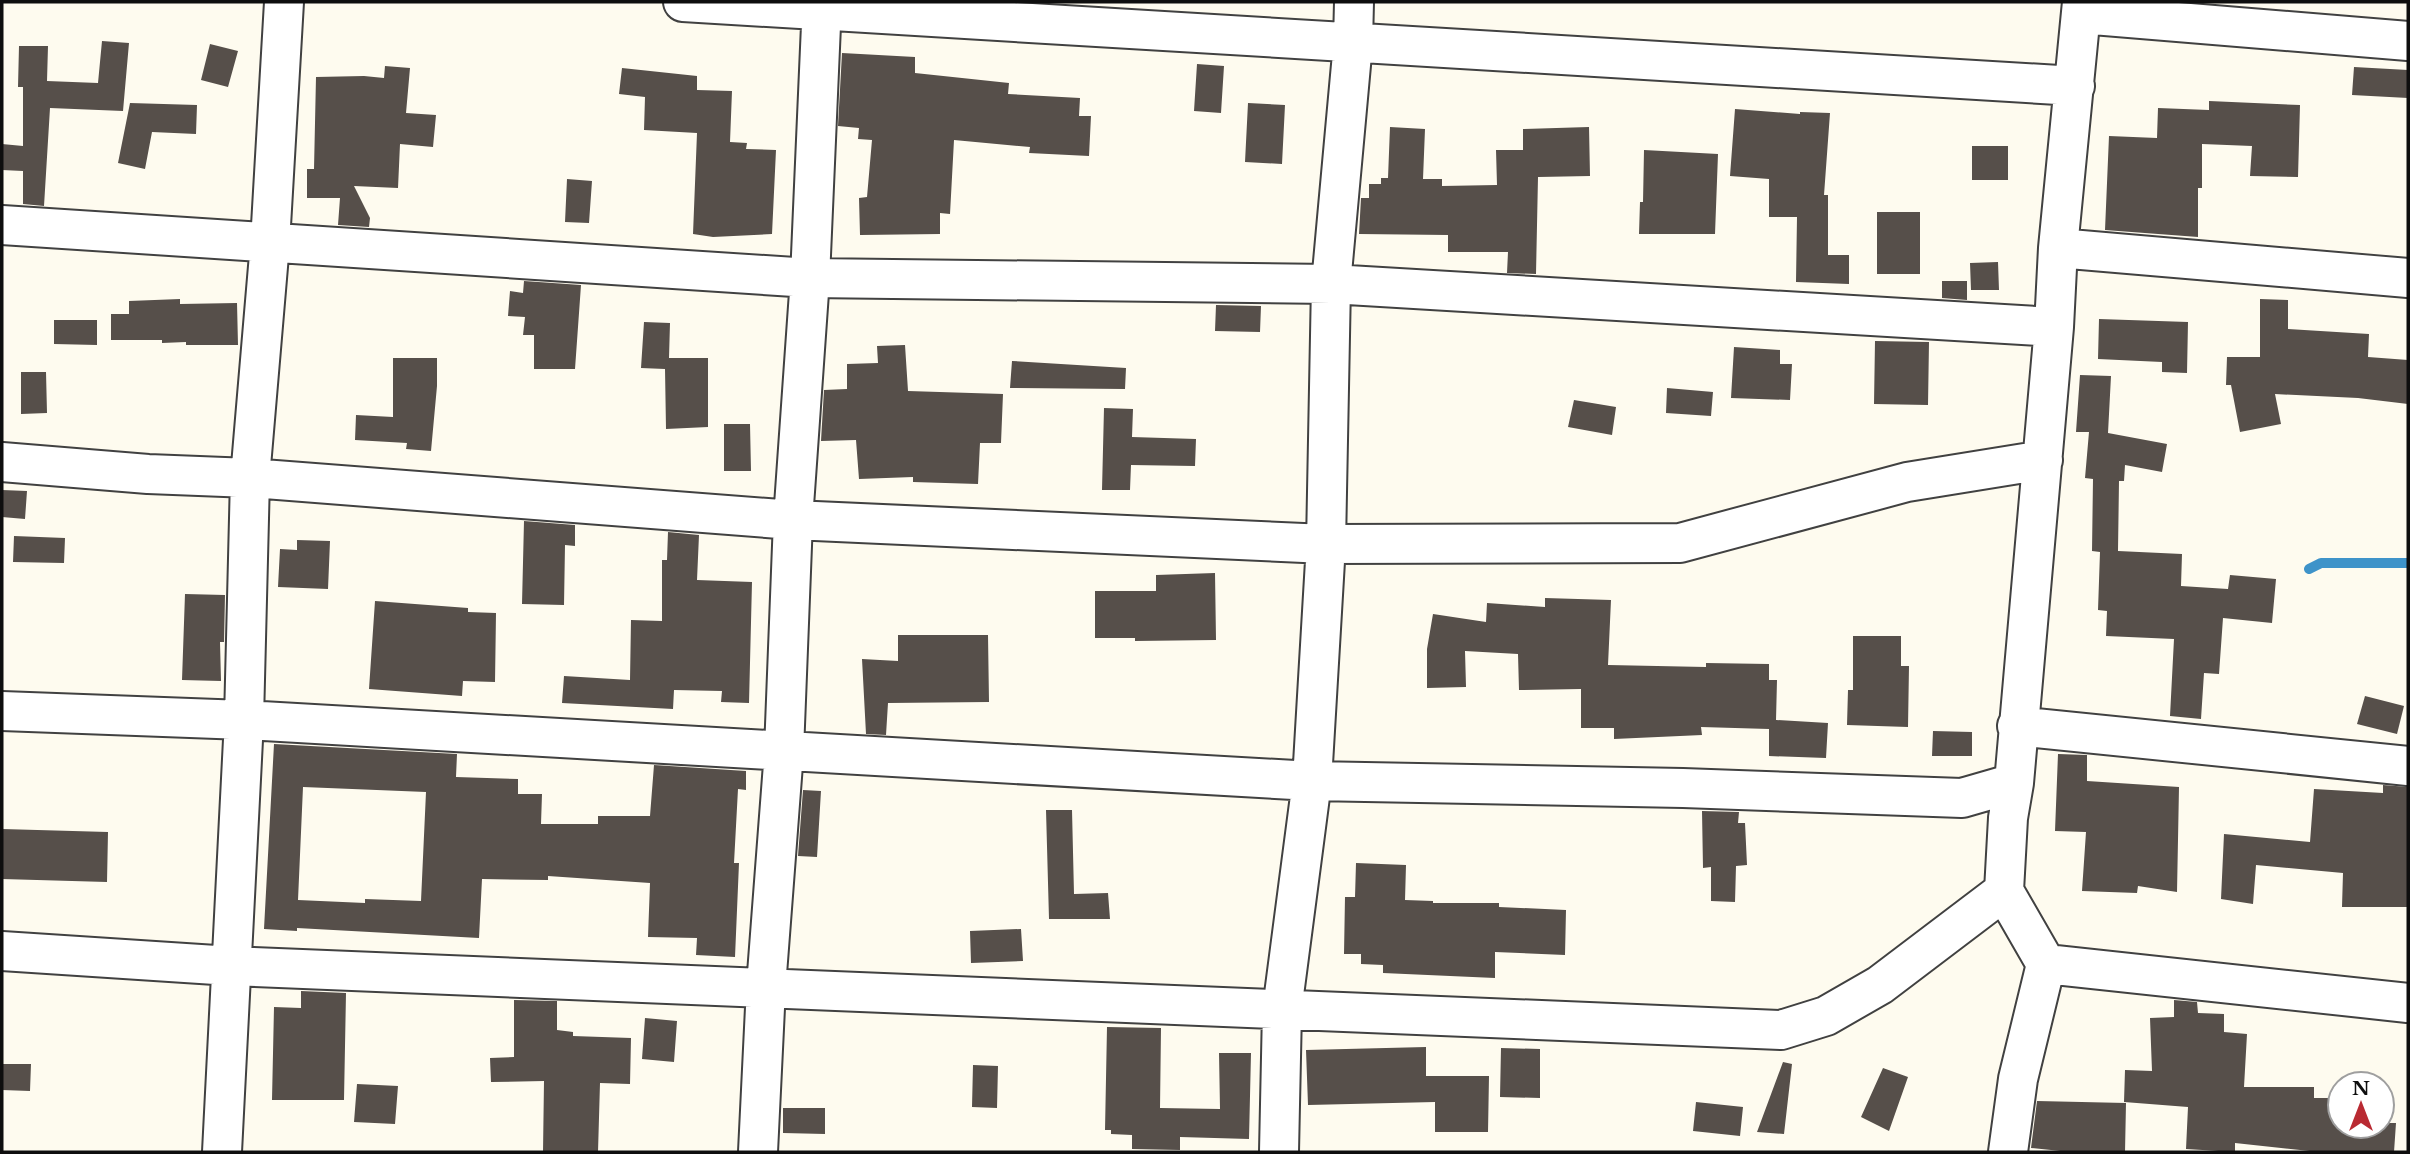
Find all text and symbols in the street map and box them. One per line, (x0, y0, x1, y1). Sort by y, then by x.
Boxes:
north arrow (2326, 1070, 2396, 1140)
text: N (2352, 1077, 2370, 1100)

